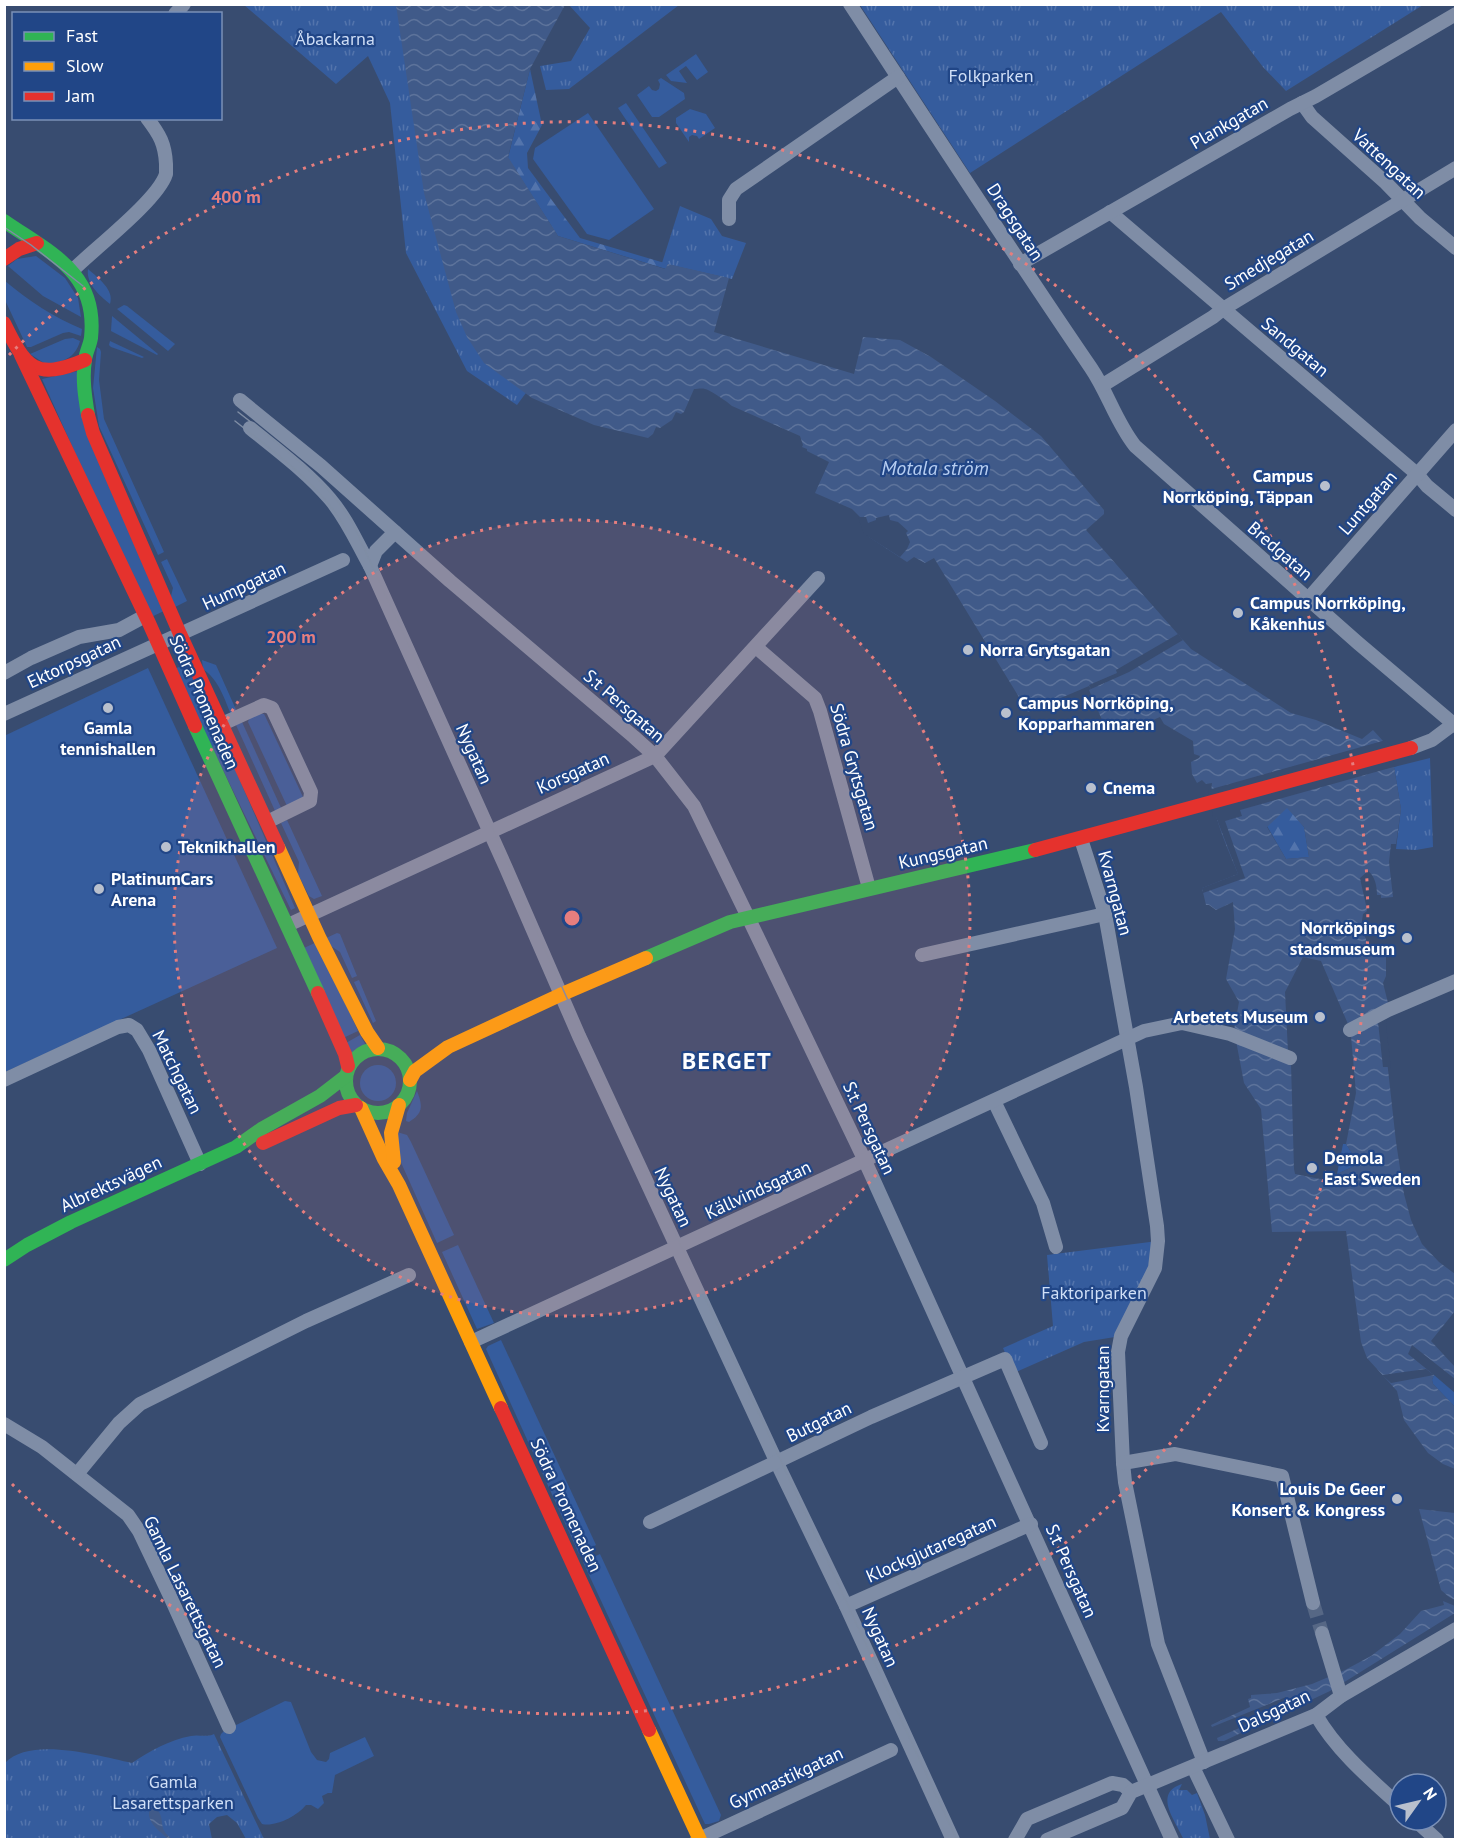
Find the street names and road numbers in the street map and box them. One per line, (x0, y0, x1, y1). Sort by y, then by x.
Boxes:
street label: Plankgatan (1186, 91, 1272, 154)
street label: Vattengatan (1347, 123, 1431, 204)
street label: Dragsgatan (982, 179, 1049, 265)
street label: Smedjegatan (1220, 224, 1318, 295)
street label: Sandgatan (1257, 312, 1334, 382)
street label: Luntgatan (1333, 466, 1402, 540)
street label: Bredgatan (1243, 516, 1318, 585)
street label: Humpgatan (198, 556, 289, 615)
street label: Ektorpsgatan (23, 630, 124, 693)
street label: Södra Promenaden (164, 631, 244, 773)
street label: S:t Persgatan (579, 664, 670, 747)
street label: Södra Grytsgatan (825, 701, 884, 833)
street label: Nygatan (451, 720, 498, 788)
street label: Korsgatan (533, 746, 613, 799)
street label: Kungsgatan (896, 831, 990, 874)
street label: Kvarngatan (1093, 848, 1138, 938)
street label: Matchgatan (147, 1026, 208, 1117)
street label: S:t Persgatan (838, 1078, 901, 1178)
street label: Albrektsvägen (56, 1150, 165, 1217)
street label: Källvindsgatan (701, 1155, 815, 1224)
street label: Nygatan (650, 1163, 697, 1231)
street label: Kvarngatan (1091, 1345, 1114, 1433)
street label: Butgatan (782, 1396, 855, 1447)
street label: Södra Promenaden (525, 1434, 608, 1575)
street label: Klockgjutaregatan (862, 1510, 999, 1588)
street label: Gamla Lasarettsgatan (139, 1512, 232, 1672)
street label: S:t Persgatan (1041, 1520, 1102, 1621)
street label: Nygatan (857, 1603, 904, 1671)
street label: Dalsgatan (1234, 1684, 1314, 1737)
street label: Gymnastikgatan (725, 1741, 846, 1814)

